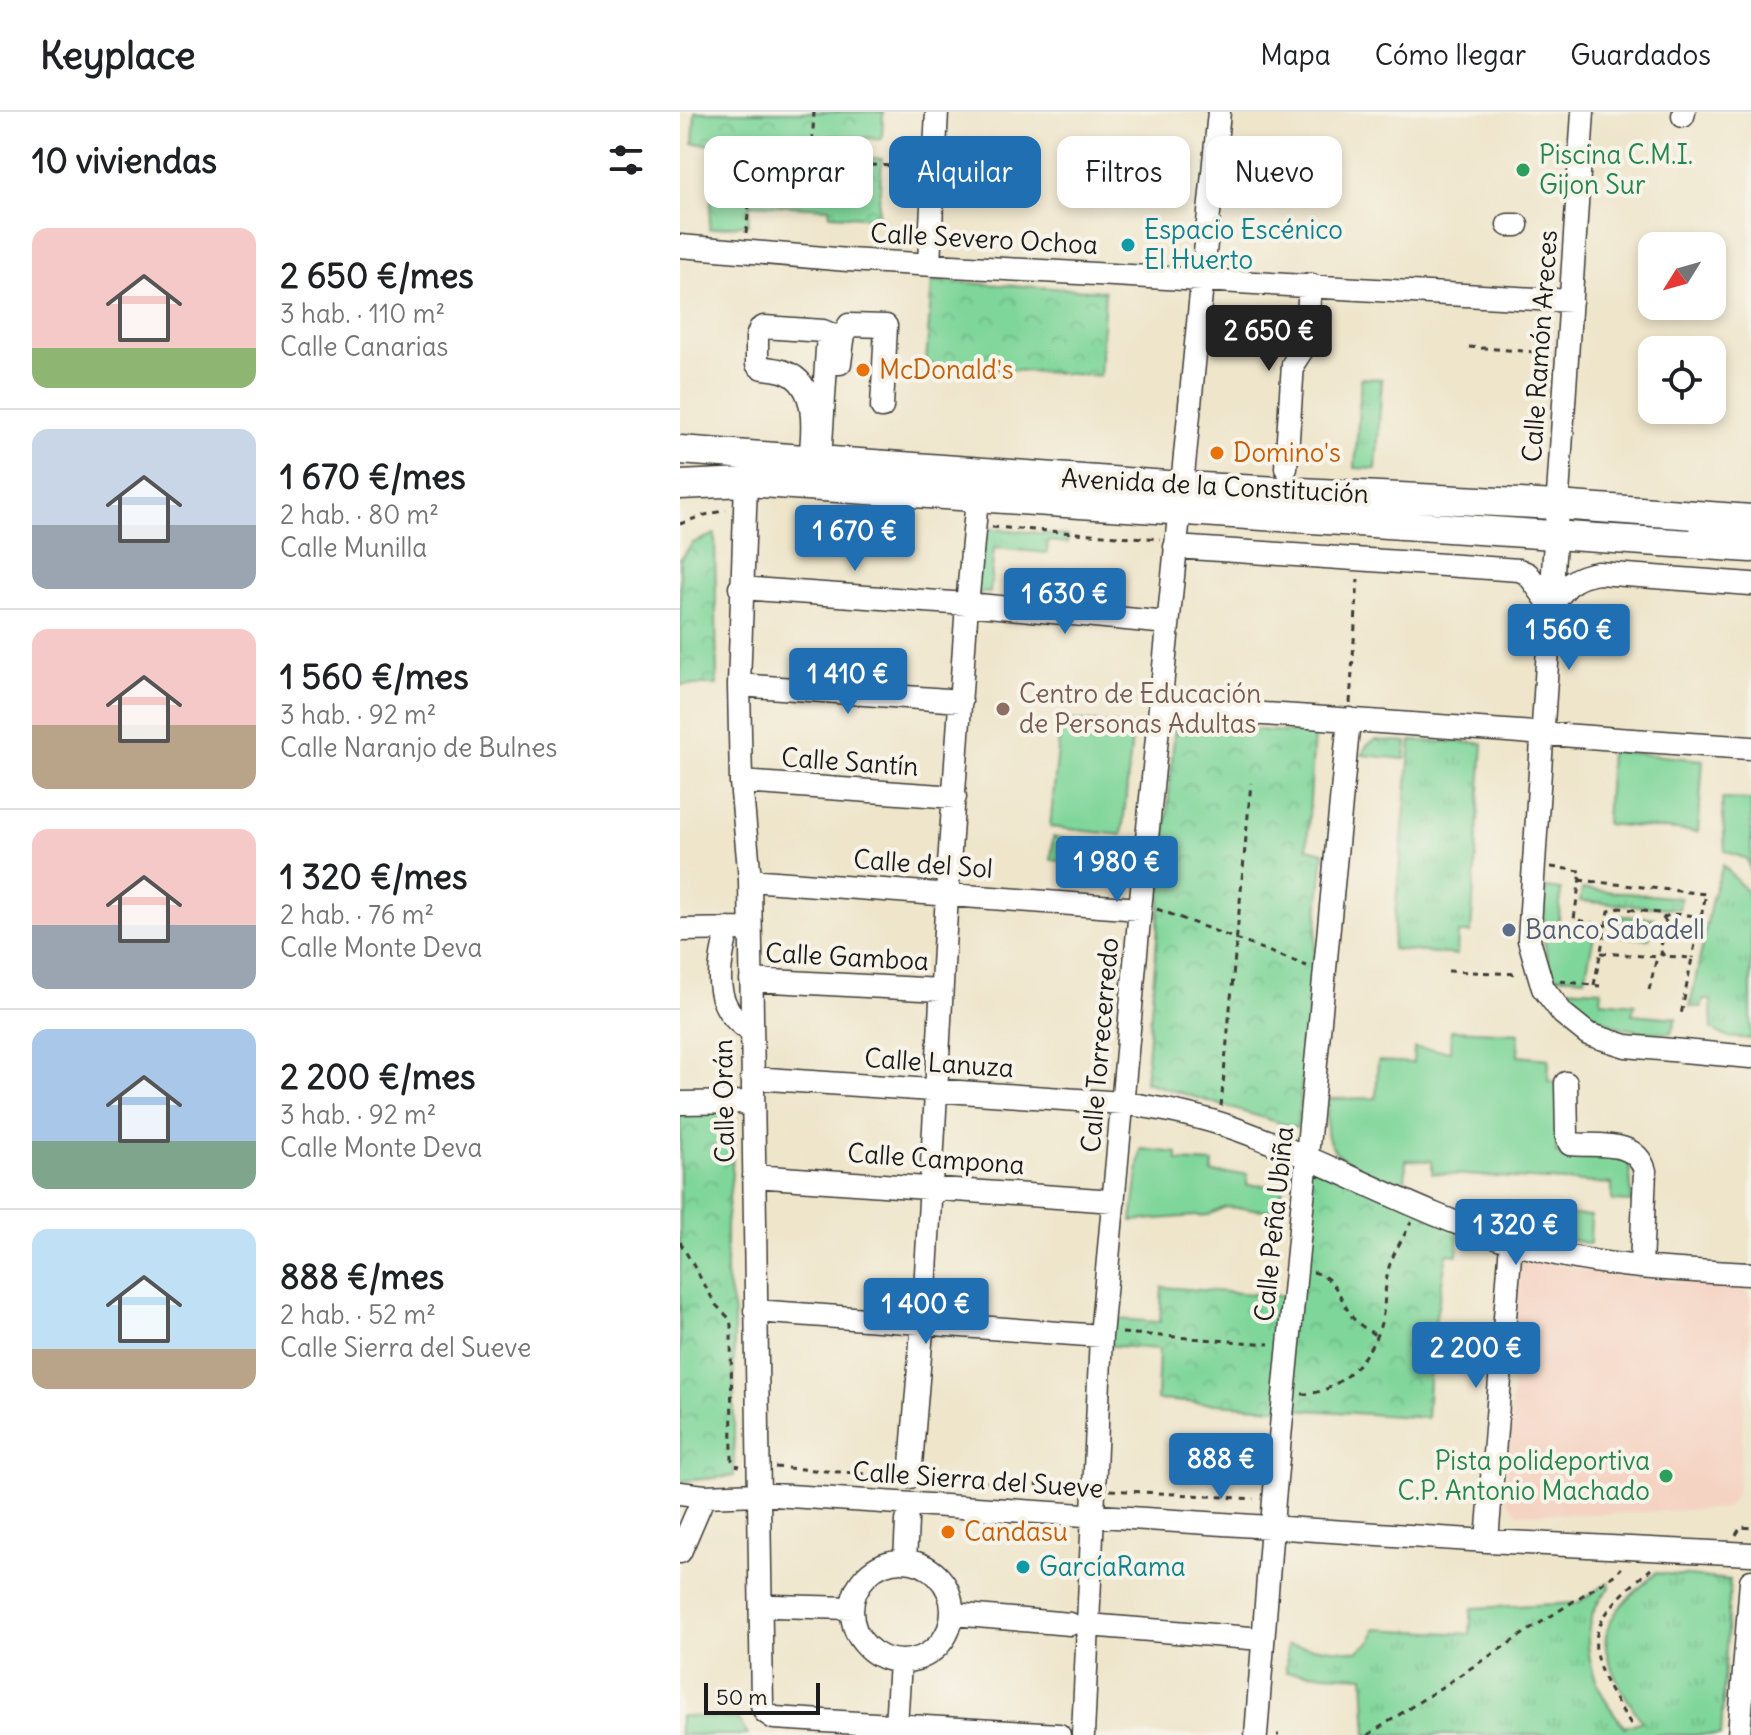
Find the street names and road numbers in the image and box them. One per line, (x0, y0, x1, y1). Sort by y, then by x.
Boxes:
street label: Calle Severo Ochoa (869, 216, 1099, 261)
street label: Calle Ramón Areces (1515, 229, 1564, 463)
street label: Avenida de la Constitución (1060, 461, 1370, 510)
street label: Calle Santín (780, 740, 920, 783)
street label: Calle del Sol (852, 842, 994, 885)
street label: Calle Gamboa (764, 936, 930, 977)
street label: Calle Torrecerredo (1074, 936, 1125, 1154)
street label: Calle Orán (706, 1039, 741, 1163)
street label: Calle Lanuza (863, 1041, 1015, 1084)
street label: Calle Peña Ubiña (1247, 1125, 1300, 1323)
street label: Calle Campona (846, 1136, 1026, 1181)
street label: Calle Sierra del Sueve (852, 1454, 1104, 1505)

